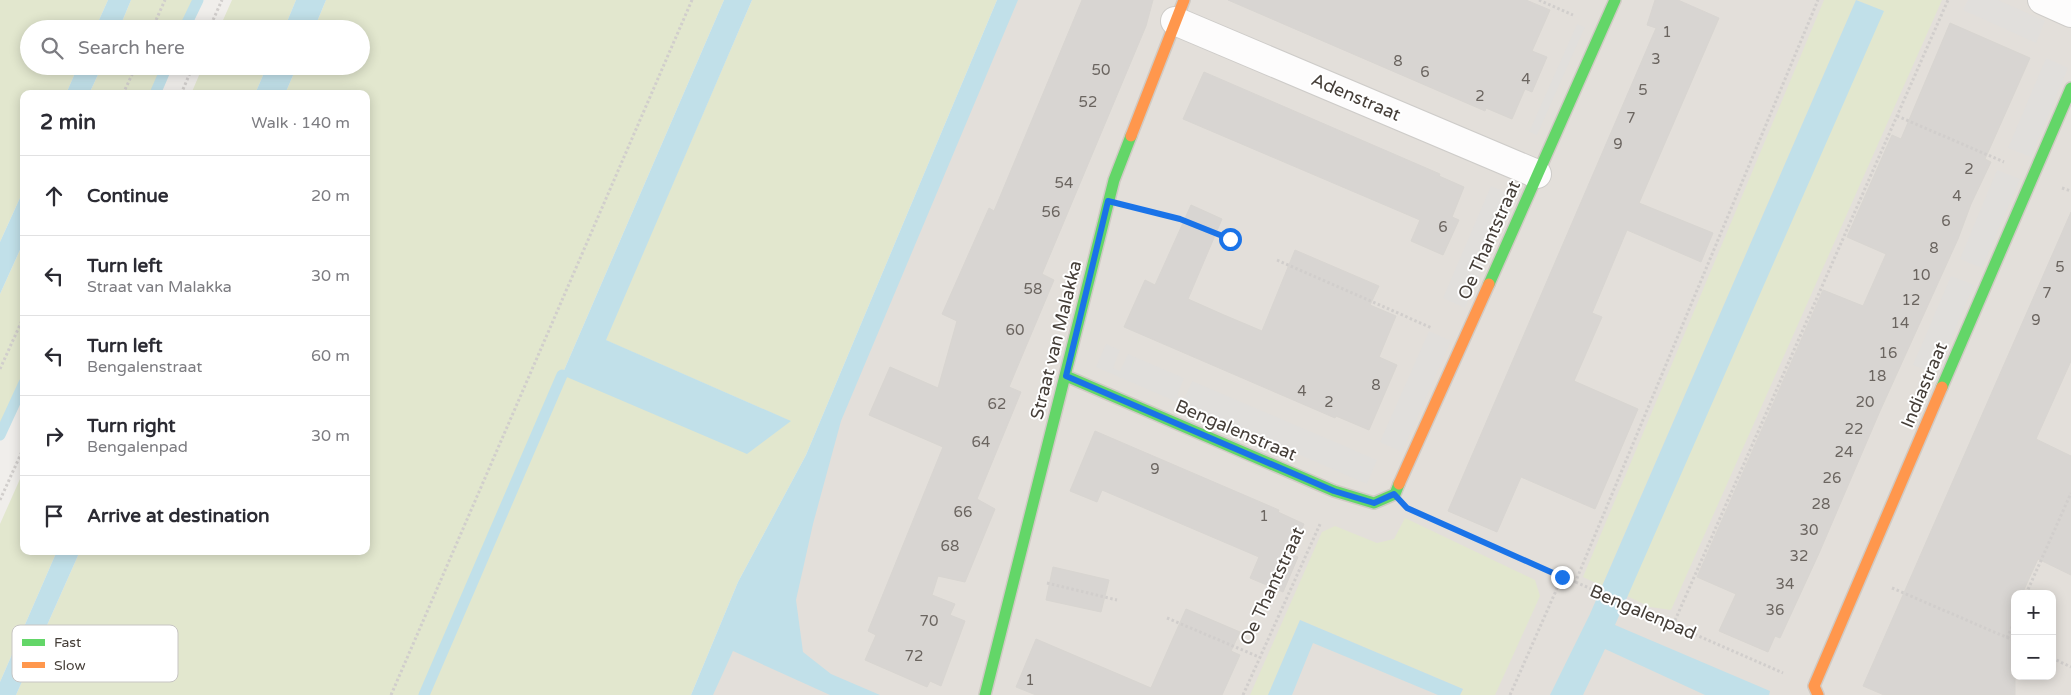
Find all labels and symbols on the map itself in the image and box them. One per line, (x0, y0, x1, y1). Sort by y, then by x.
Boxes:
house number: 1 (1662, 23, 1672, 41)
house number: 3 (1651, 50, 1661, 68)
house number: 8 (1393, 52, 1403, 70)
house number: 50 (1092, 61, 1110, 79)
house number: 6 (1420, 63, 1430, 81)
street label: Adenstraat (1308, 68, 1404, 126)
house number: 4 (1521, 70, 1531, 88)
house number: 5 (1638, 81, 1648, 99)
house number: 2 (1475, 87, 1485, 105)
house number: 52 (1079, 93, 1097, 111)
house number: 7 (1626, 109, 1636, 127)
house number: 9 (1613, 135, 1623, 153)
house number: 2 (1964, 160, 1974, 178)
house number: 54 (1055, 174, 1073, 192)
street label: Oe Thantstraat (1453, 177, 1525, 303)
house number: 4 (1952, 187, 1962, 205)
house number: 56 (1042, 203, 1060, 221)
house number: 6 (1941, 212, 1951, 230)
house number: 6 (1438, 218, 1448, 236)
route start (1219, 228, 1242, 251)
house number: 8 (1929, 239, 1939, 257)
street label: Straat van Malakka (1026, 258, 1086, 422)
house number: 5 (2055, 258, 2065, 276)
house number: 10 (1912, 266, 1930, 284)
house number: 58 (1024, 280, 1042, 298)
house number: 7 (2042, 284, 2052, 302)
house number: 12 (1902, 291, 1920, 309)
house number: 9 (2031, 311, 2041, 329)
house number: 14 (1891, 314, 1909, 332)
house number: 60 (1006, 321, 1024, 339)
street label: Indiastraat (1896, 339, 1952, 431)
house number: 16 (1879, 344, 1897, 362)
house number: 18 (1868, 367, 1886, 385)
house number: 8 (1371, 376, 1381, 394)
house number: 4 (1297, 382, 1307, 400)
house number: 2 (1324, 393, 1334, 411)
house number: 20 (1856, 393, 1874, 411)
house number: 62 (988, 395, 1006, 413)
street label: Bengalenstraat (1172, 395, 1300, 466)
house number: 22 (1845, 420, 1863, 438)
house number: 64 (972, 433, 990, 451)
house number: 24 (1835, 443, 1853, 461)
house number: 9 (1150, 460, 1160, 478)
house number: 26 (1823, 469, 1841, 487)
house number: 28 (1812, 495, 1830, 513)
house number: 66 (954, 503, 972, 521)
house number: 1 (1259, 507, 1269, 525)
house number: 30 (1800, 521, 1818, 539)
street label: Oe Thantstraat (1235, 523, 1309, 649)
house number: 68 (941, 537, 959, 555)
house number: 32 (1790, 547, 1808, 565)
route end (1551, 566, 1574, 589)
house number: 34 (1776, 575, 1794, 593)
street label: Bengalenpad (1586, 580, 1700, 644)
house number: 36 (1766, 601, 1784, 619)
house number: 70 (920, 612, 938, 630)
legend (12, 625, 178, 682)
text: Fast (54, 634, 82, 651)
house number: 72 (905, 647, 923, 665)
text: Slow (54, 657, 86, 674)
house number: 1 (1025, 671, 1035, 689)

